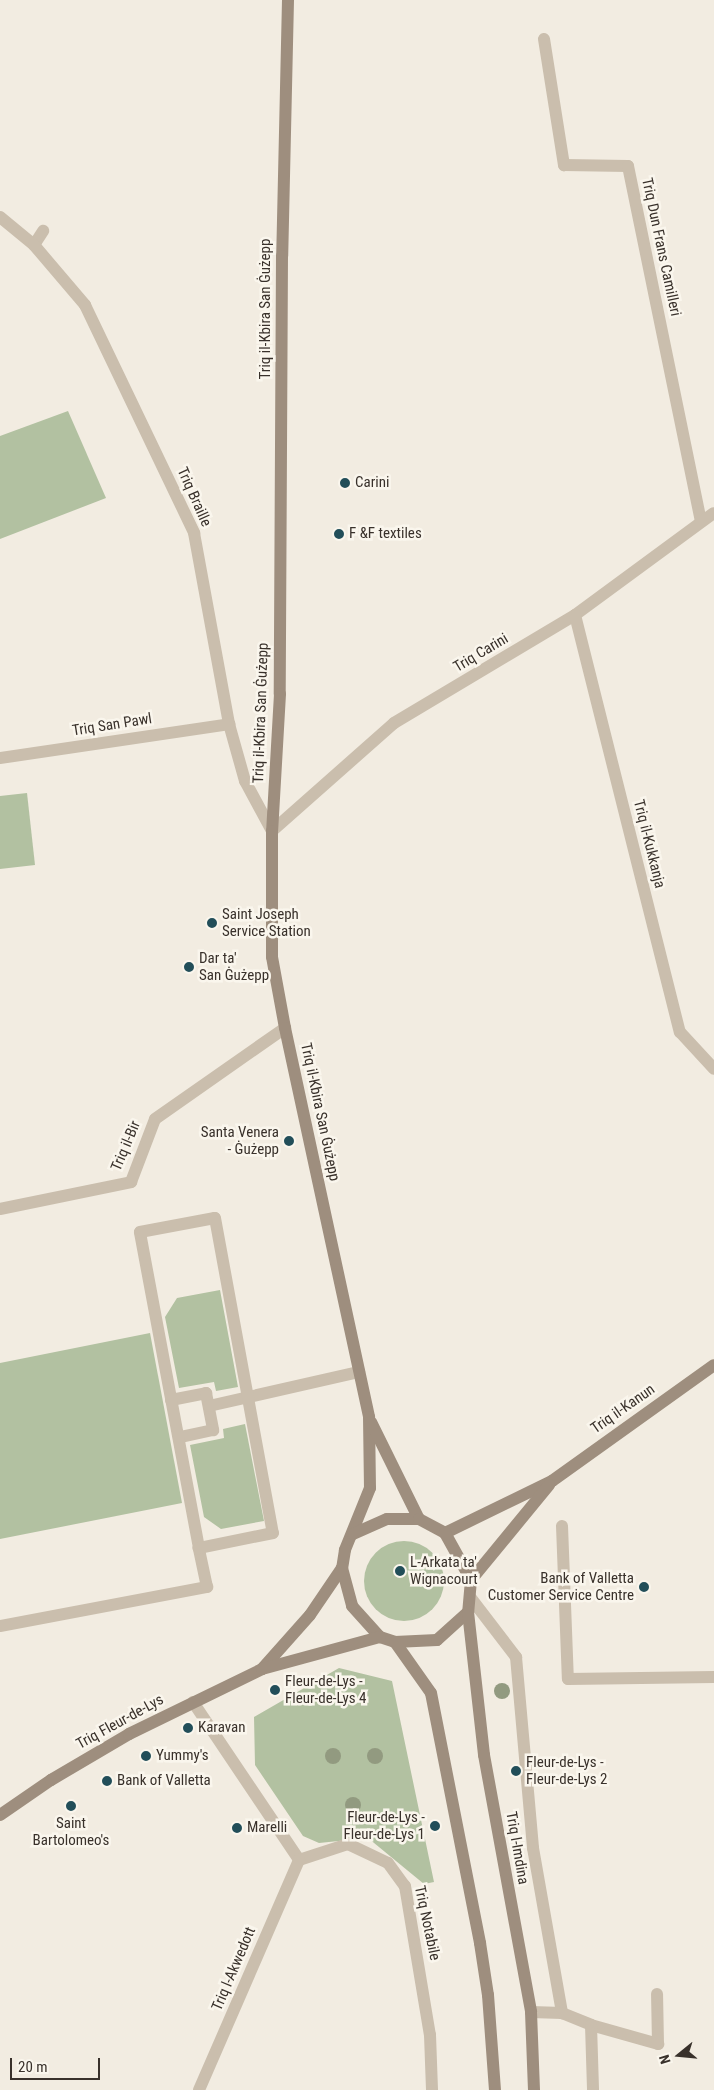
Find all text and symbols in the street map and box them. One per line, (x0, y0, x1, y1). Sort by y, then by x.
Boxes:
street label: Triq Dun Frans Camilleri (638, 176, 684, 318)
street label: Triq il-Kbira San Ġużepp (257, 239, 275, 379)
street label: Triq Braille (173, 464, 215, 530)
place label: Carini (355, 474, 389, 492)
marker: Carini (339, 477, 351, 489)
place label: F &F textiles (349, 525, 422, 543)
marker: F &F textiles (333, 528, 345, 540)
street label: Triq Carini (450, 630, 512, 676)
street label: Triq il-Kbira San Ġużepp (250, 642, 272, 784)
street label: Triq San Pawl (71, 710, 153, 740)
street label: Triq il-Kukkanja (629, 798, 669, 890)
place label: Saint Joseph Service Station (222, 905, 311, 940)
marker: Saint Joseph Service Station (206, 917, 218, 929)
place label: Dar ta' San Ġużepp (199, 949, 269, 984)
marker: Dar ta' San Ġużepp (183, 961, 195, 973)
street label: Triq il-Kbira San Ġużepp (297, 1041, 343, 1183)
street label: Triq il-Bir (107, 1118, 145, 1174)
place label: Santa Venera - Ġużepp (201, 1123, 279, 1158)
marker: Santa Venera - Ġużepp (283, 1135, 295, 1147)
street label: Triq il-Kanun (588, 1380, 658, 1438)
place label: L-Arkata ta' Wignacourt (410, 1553, 478, 1588)
marker: L-Arkata ta' Wignacourt (394, 1565, 406, 1577)
place label: Bank of Valletta Customer Service Centre (488, 1569, 634, 1604)
marker: Bank of Valletta Customer Service Centre (638, 1581, 650, 1593)
place label: Fleur-de-Lys - Fleur-de-Lys 4 (285, 1672, 367, 1707)
marker: Fleur-de-Lys - Fleur-de-Lys 4 (269, 1684, 281, 1696)
street label: Triq Fleur-de-Lys (73, 1691, 167, 1753)
place label: Karavan (198, 1719, 245, 1737)
marker: Karavan (182, 1722, 194, 1734)
place label: Yummy's (156, 1747, 209, 1765)
marker: Yummy's (140, 1750, 152, 1762)
place label: Fleur-de-Lys - Fleur-de-Lys 2 (526, 1753, 608, 1788)
marker: Fleur-de-Lys - Fleur-de-Lys 2 (510, 1765, 522, 1777)
place label: Bank of Valletta (117, 1772, 211, 1790)
marker: Bank of Valletta (101, 1775, 113, 1787)
marker: Saint Bartolomeo's (65, 1800, 77, 1812)
place label: Fleur-de-Lys - Fleur-de-Lys 1 (343, 1808, 425, 1843)
street label: Triq l-Imdina (502, 1810, 532, 1886)
place label: Saint Bartolomeo's (33, 1814, 109, 1849)
place label: Marelli (247, 1819, 287, 1837)
marker: Fleur-de-Lys - Fleur-de-Lys 1 (429, 1820, 441, 1832)
marker: Marelli (231, 1822, 243, 1834)
street label: Triq Notabile (410, 1884, 444, 1962)
street label: Triq l-Akwedott (208, 1924, 260, 2014)
north arrow (654, 2030, 704, 2080)
scale bar (12, 2048, 102, 2080)
text: N (656, 2053, 674, 2066)
text: 20 m (18, 2058, 48, 2076)

